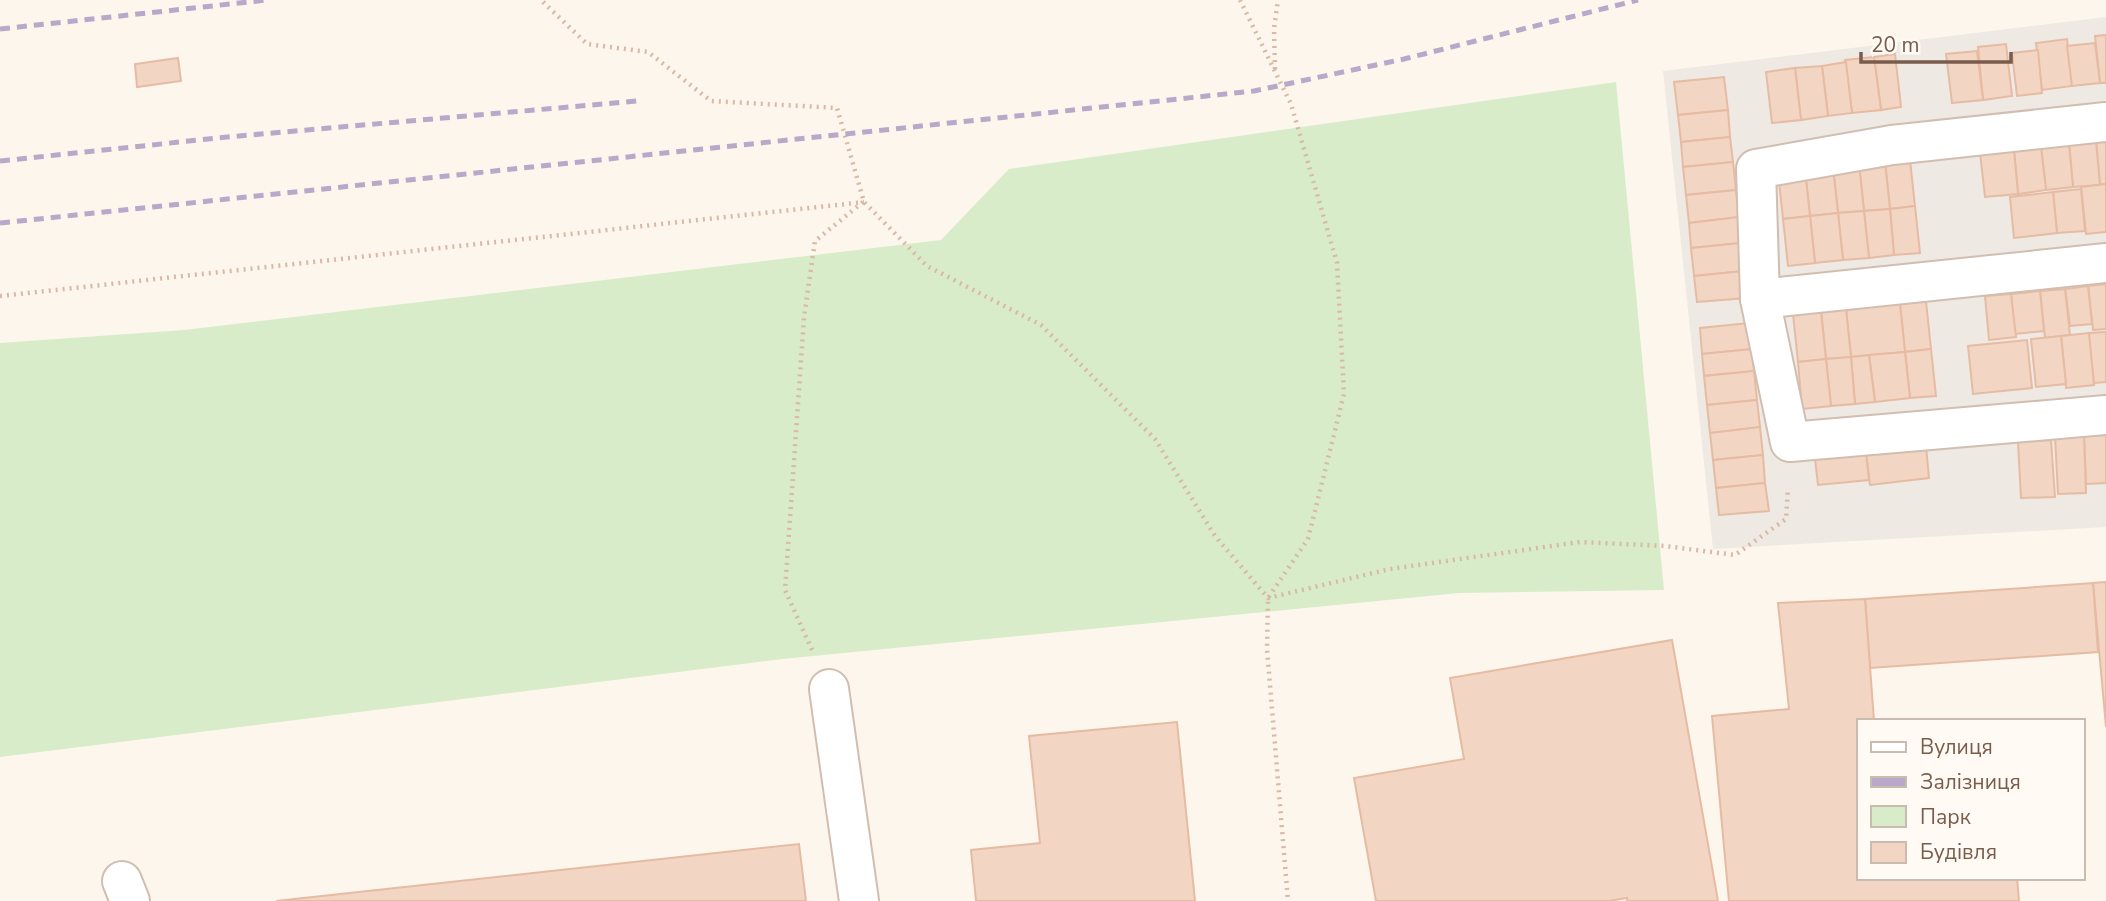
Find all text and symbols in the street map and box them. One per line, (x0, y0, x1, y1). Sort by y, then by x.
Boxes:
scale bar (1861, 21, 2011, 65)
text: 20 m (1871, 31, 1920, 59)
legend (1857, 719, 2085, 880)
text: Вулиця (1920, 733, 1993, 761)
text: Залізниця (1920, 768, 2021, 796)
text: Парк (1920, 803, 1972, 831)
text: Будівля (1920, 838, 1997, 866)

